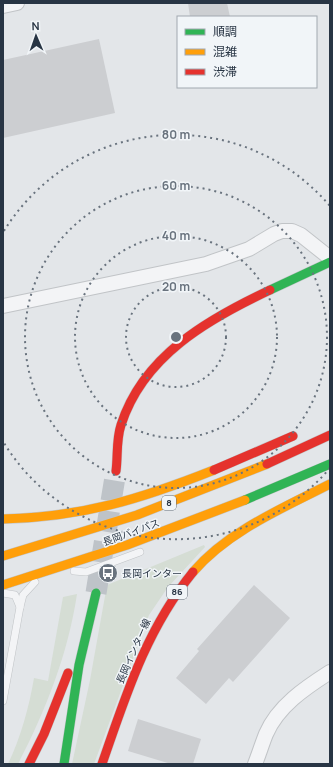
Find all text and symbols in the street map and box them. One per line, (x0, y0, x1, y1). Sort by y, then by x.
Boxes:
north arrow (16, 16, 56, 56)
legend (177, 16, 317, 88)
text: N (31, 18, 40, 33)
text: 順調 (213, 23, 237, 40)
text: 混雑 (213, 43, 237, 60)
text: 渋滞 (213, 63, 237, 80)
text: 80 m (162, 126, 190, 143)
text: 60 m (162, 177, 190, 194)
text: 40 m (162, 227, 190, 244)
text: 20 m (162, 278, 190, 295)
centre of rings (169, 330, 183, 344)
road number: 8 (162, 496, 176, 510)
street label: 長岡バイパス (101, 515, 161, 549)
bus stop icon: 長岡インター (97, 562, 119, 584)
place label: 長岡インター (122, 566, 182, 580)
road number: 86 (167, 585, 187, 599)
street label: 長岡インター線 (112, 616, 154, 686)

